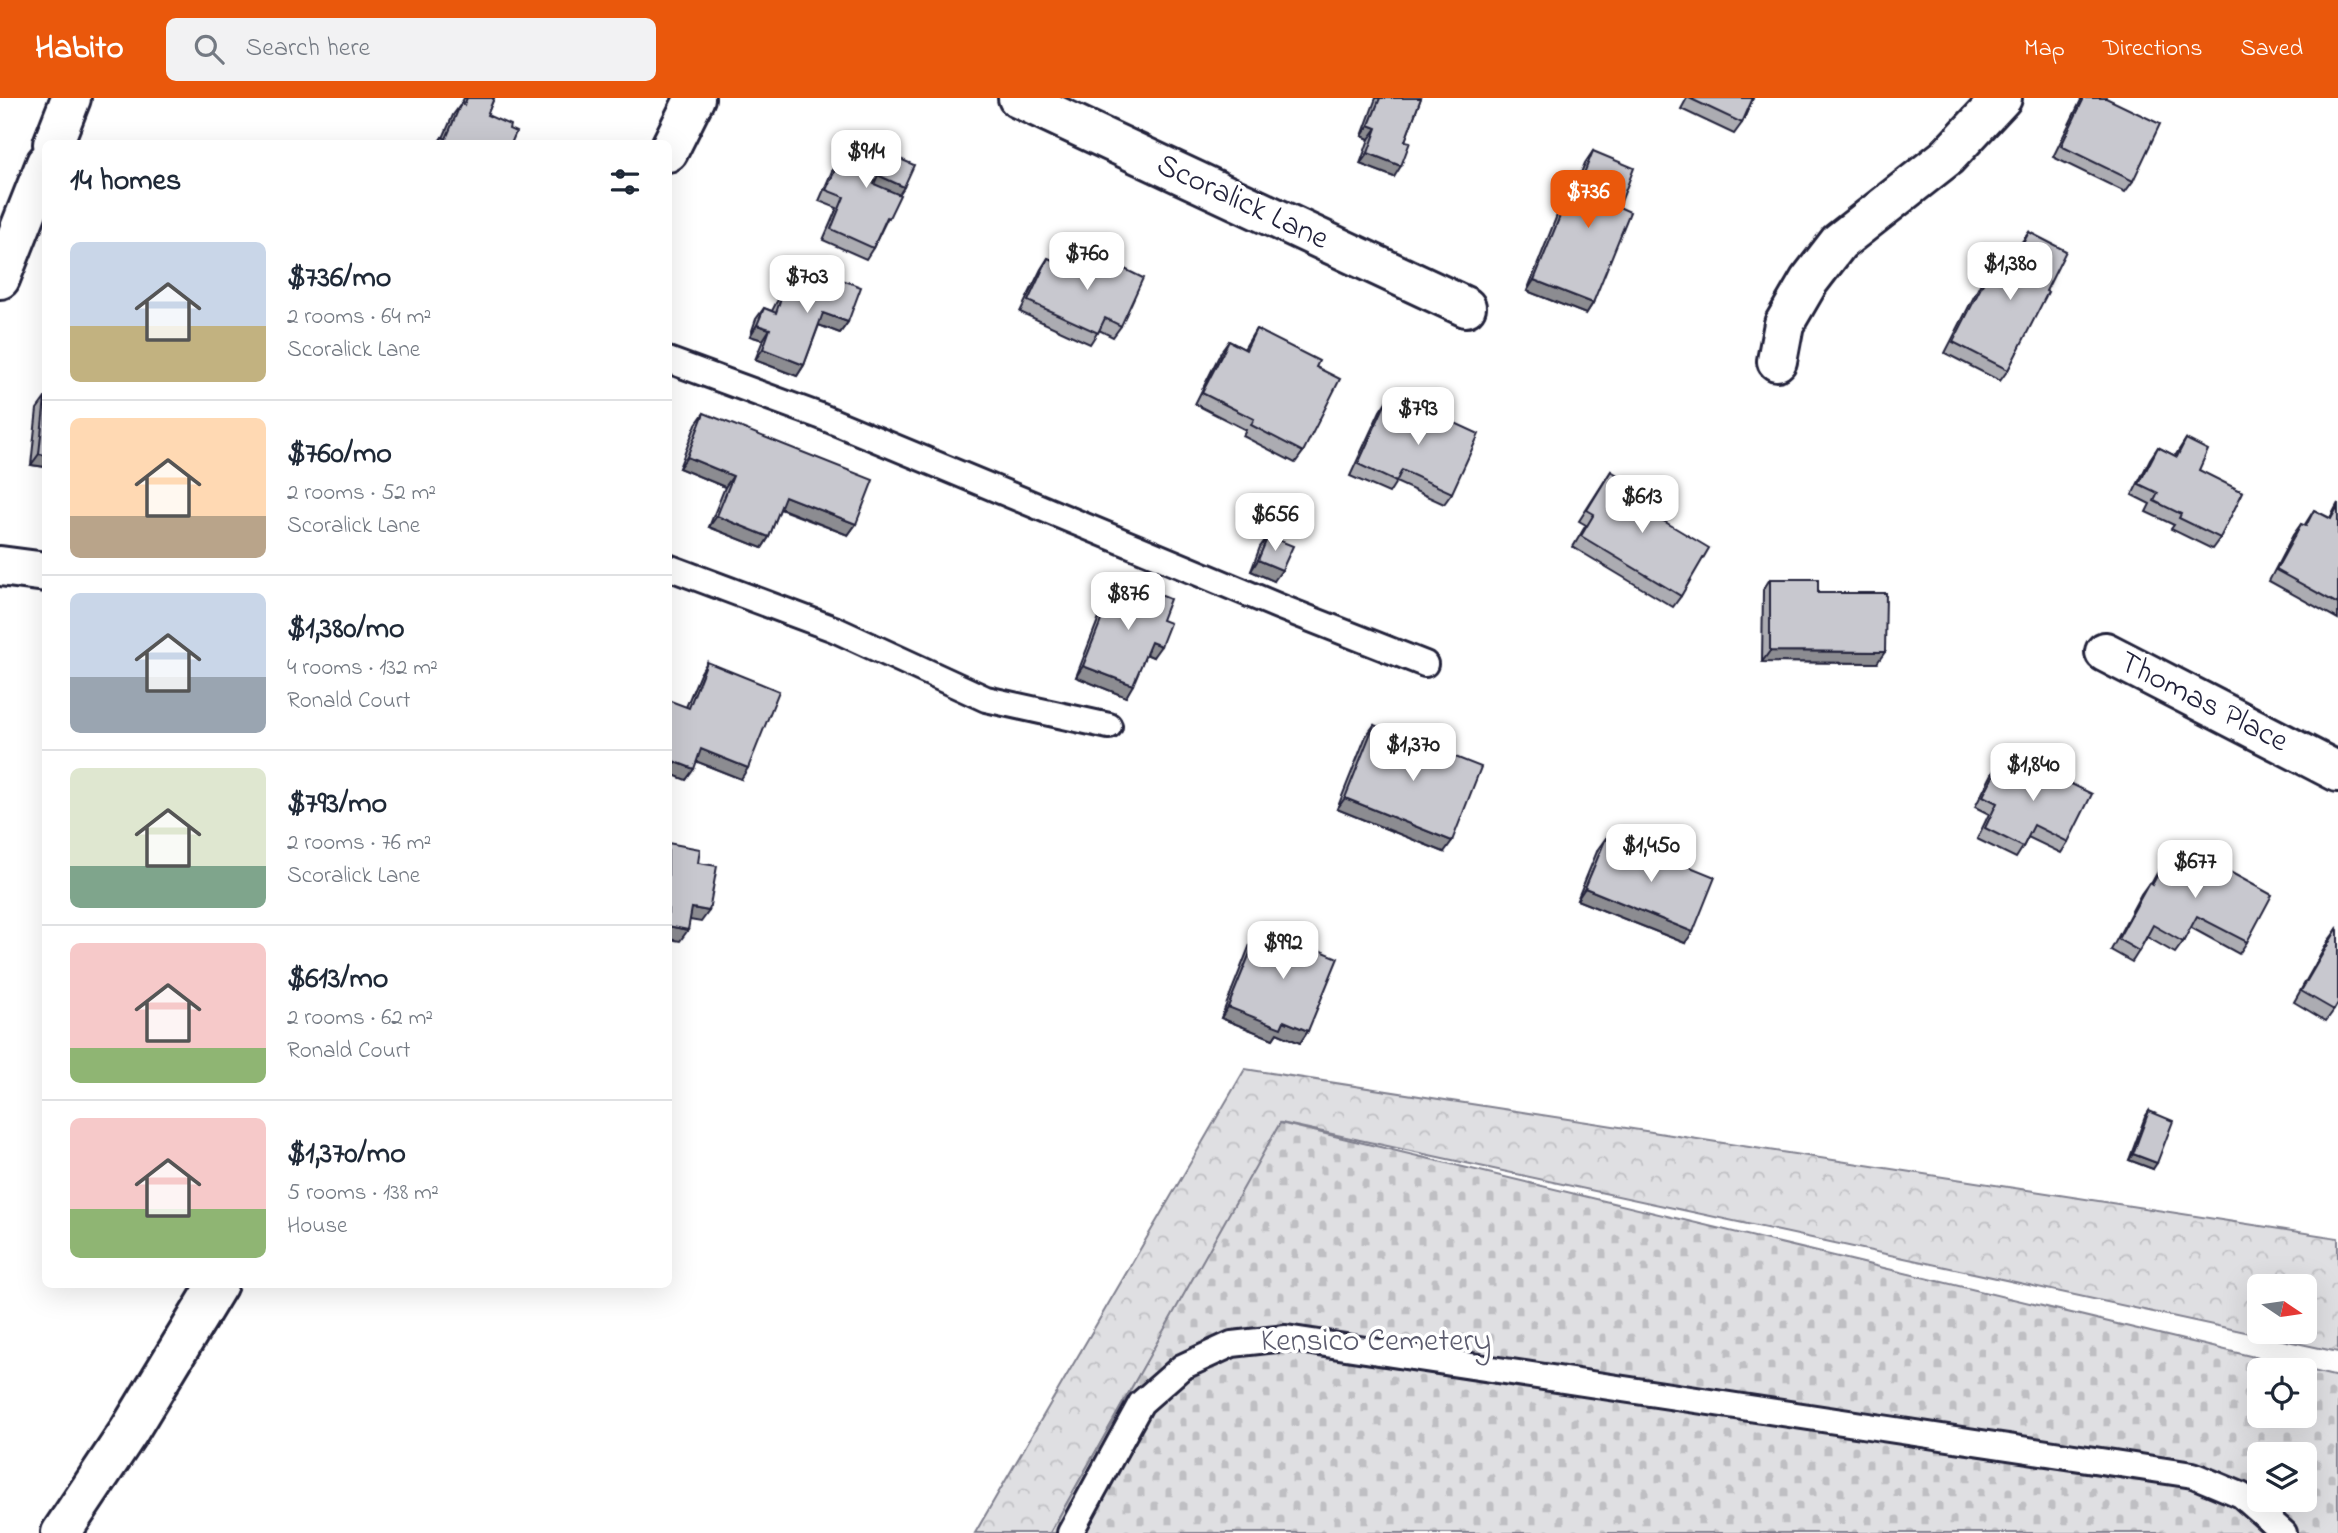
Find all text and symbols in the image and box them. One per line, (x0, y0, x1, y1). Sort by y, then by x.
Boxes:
search box (166, 18, 656, 81)
text: Habito (35, 25, 124, 73)
icon: search (190, 30, 228, 68)
text: Search here (246, 30, 370, 68)
text: Map (2024, 32, 2065, 67)
text: Directions (2103, 32, 2202, 67)
text: Saved (2240, 32, 2303, 67)
pin: $914 (825, 130, 907, 190)
text: $914 (847, 136, 885, 169)
street label: Scoralick Lane (1148, 143, 1336, 264)
text: 14 homes (70, 160, 181, 204)
icon: filters (606, 163, 644, 201)
pin: $736 (1547, 170, 1629, 230)
text: $736 (1566, 176, 1610, 209)
pin: $760 (1046, 232, 1128, 292)
text: $760 (1065, 238, 1109, 271)
pin: $1,380 (1953, 242, 2067, 302)
text: $1,380 (1983, 248, 2037, 281)
pin: $703 (766, 256, 848, 315)
text: $736/mo (287, 257, 391, 301)
text: $703 (786, 261, 828, 294)
icon: home (126, 270, 210, 354)
text: 2 rooms · 64 m² (287, 301, 431, 334)
text: Scoralick Lane (287, 334, 420, 367)
pin: $793 (1377, 388, 1459, 447)
text: $793 (1398, 393, 1438, 426)
text: $760/mo (287, 433, 392, 477)
icon: home (126, 446, 210, 530)
pin: $613 (1601, 476, 1683, 535)
text: 2 rooms · 52 m² (287, 477, 436, 510)
text: $613 (1622, 481, 1662, 514)
pin: $656 (1234, 494, 1316, 553)
text: $656 (1251, 499, 1299, 532)
text: Scoralick Lane (287, 510, 420, 543)
pin: $876 (1087, 573, 1169, 632)
text: $876 (1107, 578, 1149, 611)
text: $1,380/mo (287, 608, 405, 652)
icon: home (126, 621, 210, 705)
street label: Thomas Place (2110, 640, 2296, 766)
text: 4 rooms · 132 m² (287, 652, 438, 685)
text: Ronald Court (287, 685, 411, 718)
pin: $1,370 (1356, 724, 1470, 783)
text: $1,370 (1386, 729, 1440, 762)
pin: $1,840 (1976, 744, 2090, 803)
text: $1,840 (2006, 749, 2060, 782)
text: $793/mo (287, 783, 387, 827)
icon: home (126, 796, 210, 880)
pin: $1,450 (1594, 824, 1708, 884)
text: 2 rooms · 76 m² (287, 827, 431, 860)
text: $1,450 (1622, 830, 1680, 863)
pin: $677 (2154, 840, 2236, 900)
text: $677 (2174, 846, 2217, 879)
text: Scoralick Lane (287, 860, 420, 893)
pin: $992 (1242, 922, 1324, 981)
text: $992 (1263, 927, 1303, 960)
text: $613/mo (287, 958, 388, 1002)
icon: home (126, 971, 210, 1055)
text: 2 rooms · 62 m² (287, 1002, 433, 1035)
text: Ronald Court (287, 1035, 411, 1068)
text: $1,370/mo (287, 1133, 406, 1177)
icon: home (126, 1146, 210, 1230)
text: 5 rooms · 138 m² (287, 1177, 439, 1210)
text: House (287, 1210, 347, 1243)
north arrow (2247, 1274, 2317, 1344)
map controls (2247, 1274, 2317, 1512)
park label: Kensico Cemetery (1261, 1319, 1491, 1366)
button: locate (2247, 1358, 2317, 1428)
button: layers (2247, 1442, 2317, 1512)

